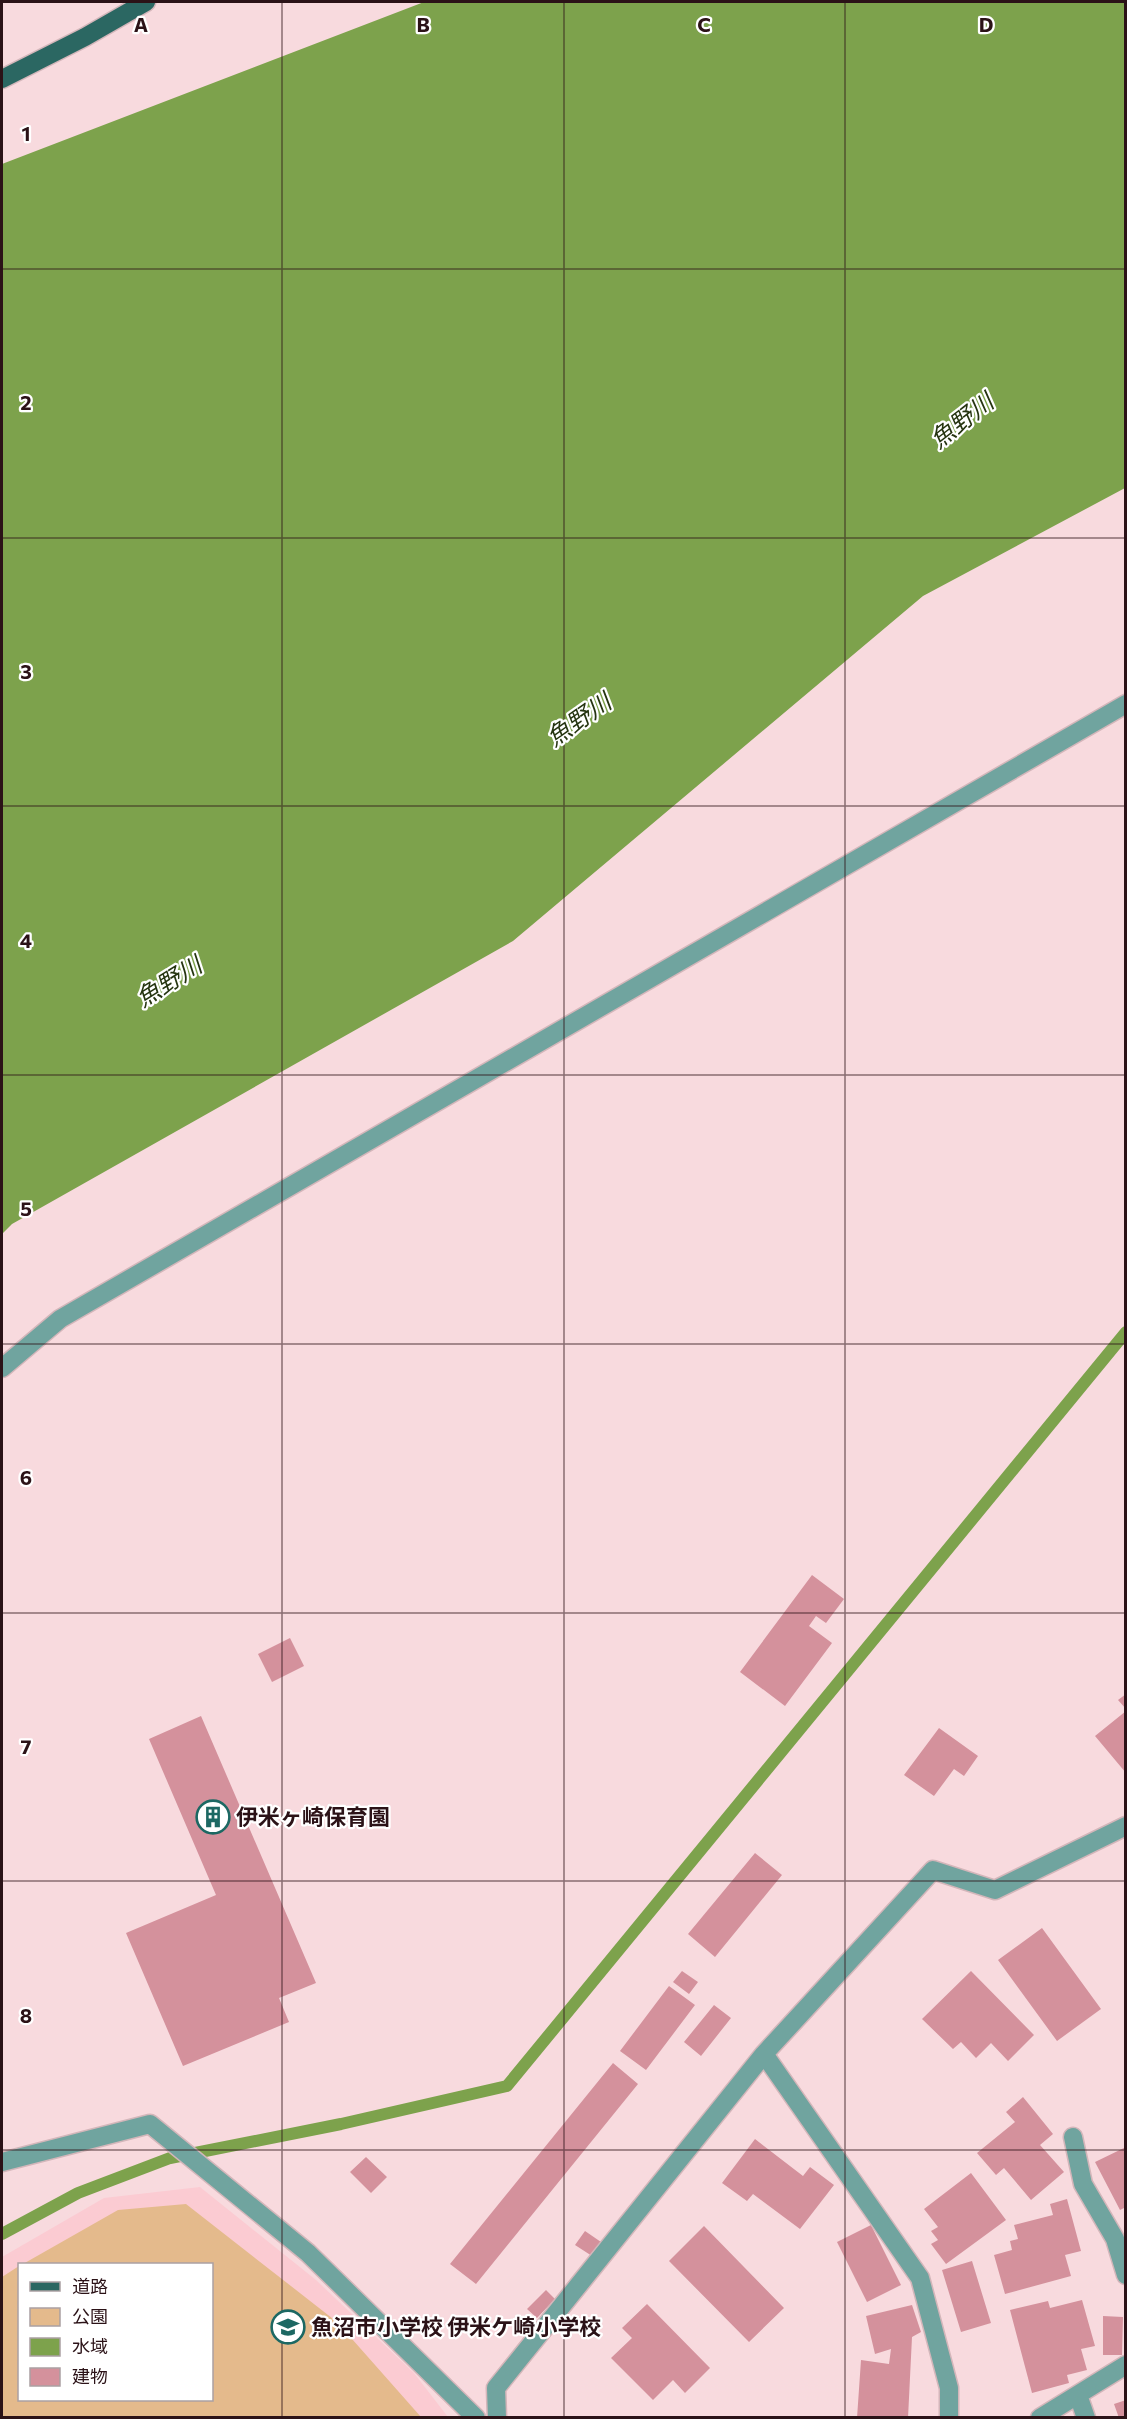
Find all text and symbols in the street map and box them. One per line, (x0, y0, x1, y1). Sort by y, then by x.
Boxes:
text: A (134, 12, 148, 36)
text: B (416, 12, 430, 36)
text: C (697, 12, 711, 36)
text: D (979, 12, 993, 36)
text: 1 (21, 121, 31, 145)
water label: 魚野川 (924, 384, 1001, 453)
text: 2 (20, 390, 32, 414)
text: 3 (20, 659, 32, 683)
water label: 魚野川 (540, 685, 618, 751)
text: 4 (20, 928, 32, 952)
water label: 魚野川 (130, 948, 209, 1012)
text: 5 (20, 1196, 32, 1220)
text: 6 (20, 1465, 32, 1489)
text: 7 (21, 1734, 32, 1758)
building icon: 伊米ヶ崎保育園 (195, 1799, 231, 1835)
place label: 伊米ヶ崎保育園 (236, 1803, 390, 1830)
text: 8 (20, 2003, 32, 2027)
legend (18, 2263, 213, 2401)
text: 道路 (72, 2275, 108, 2297)
text: 公園 (72, 2305, 108, 2327)
school or university icon: 魚沼市小学校 伊米ケ崎小学校 (270, 2309, 306, 2345)
place label: 魚沼市小学校 伊米ケ崎小学校 (311, 2313, 601, 2340)
text: 水域 (72, 2335, 108, 2357)
text: 建物 (72, 2365, 108, 2387)

